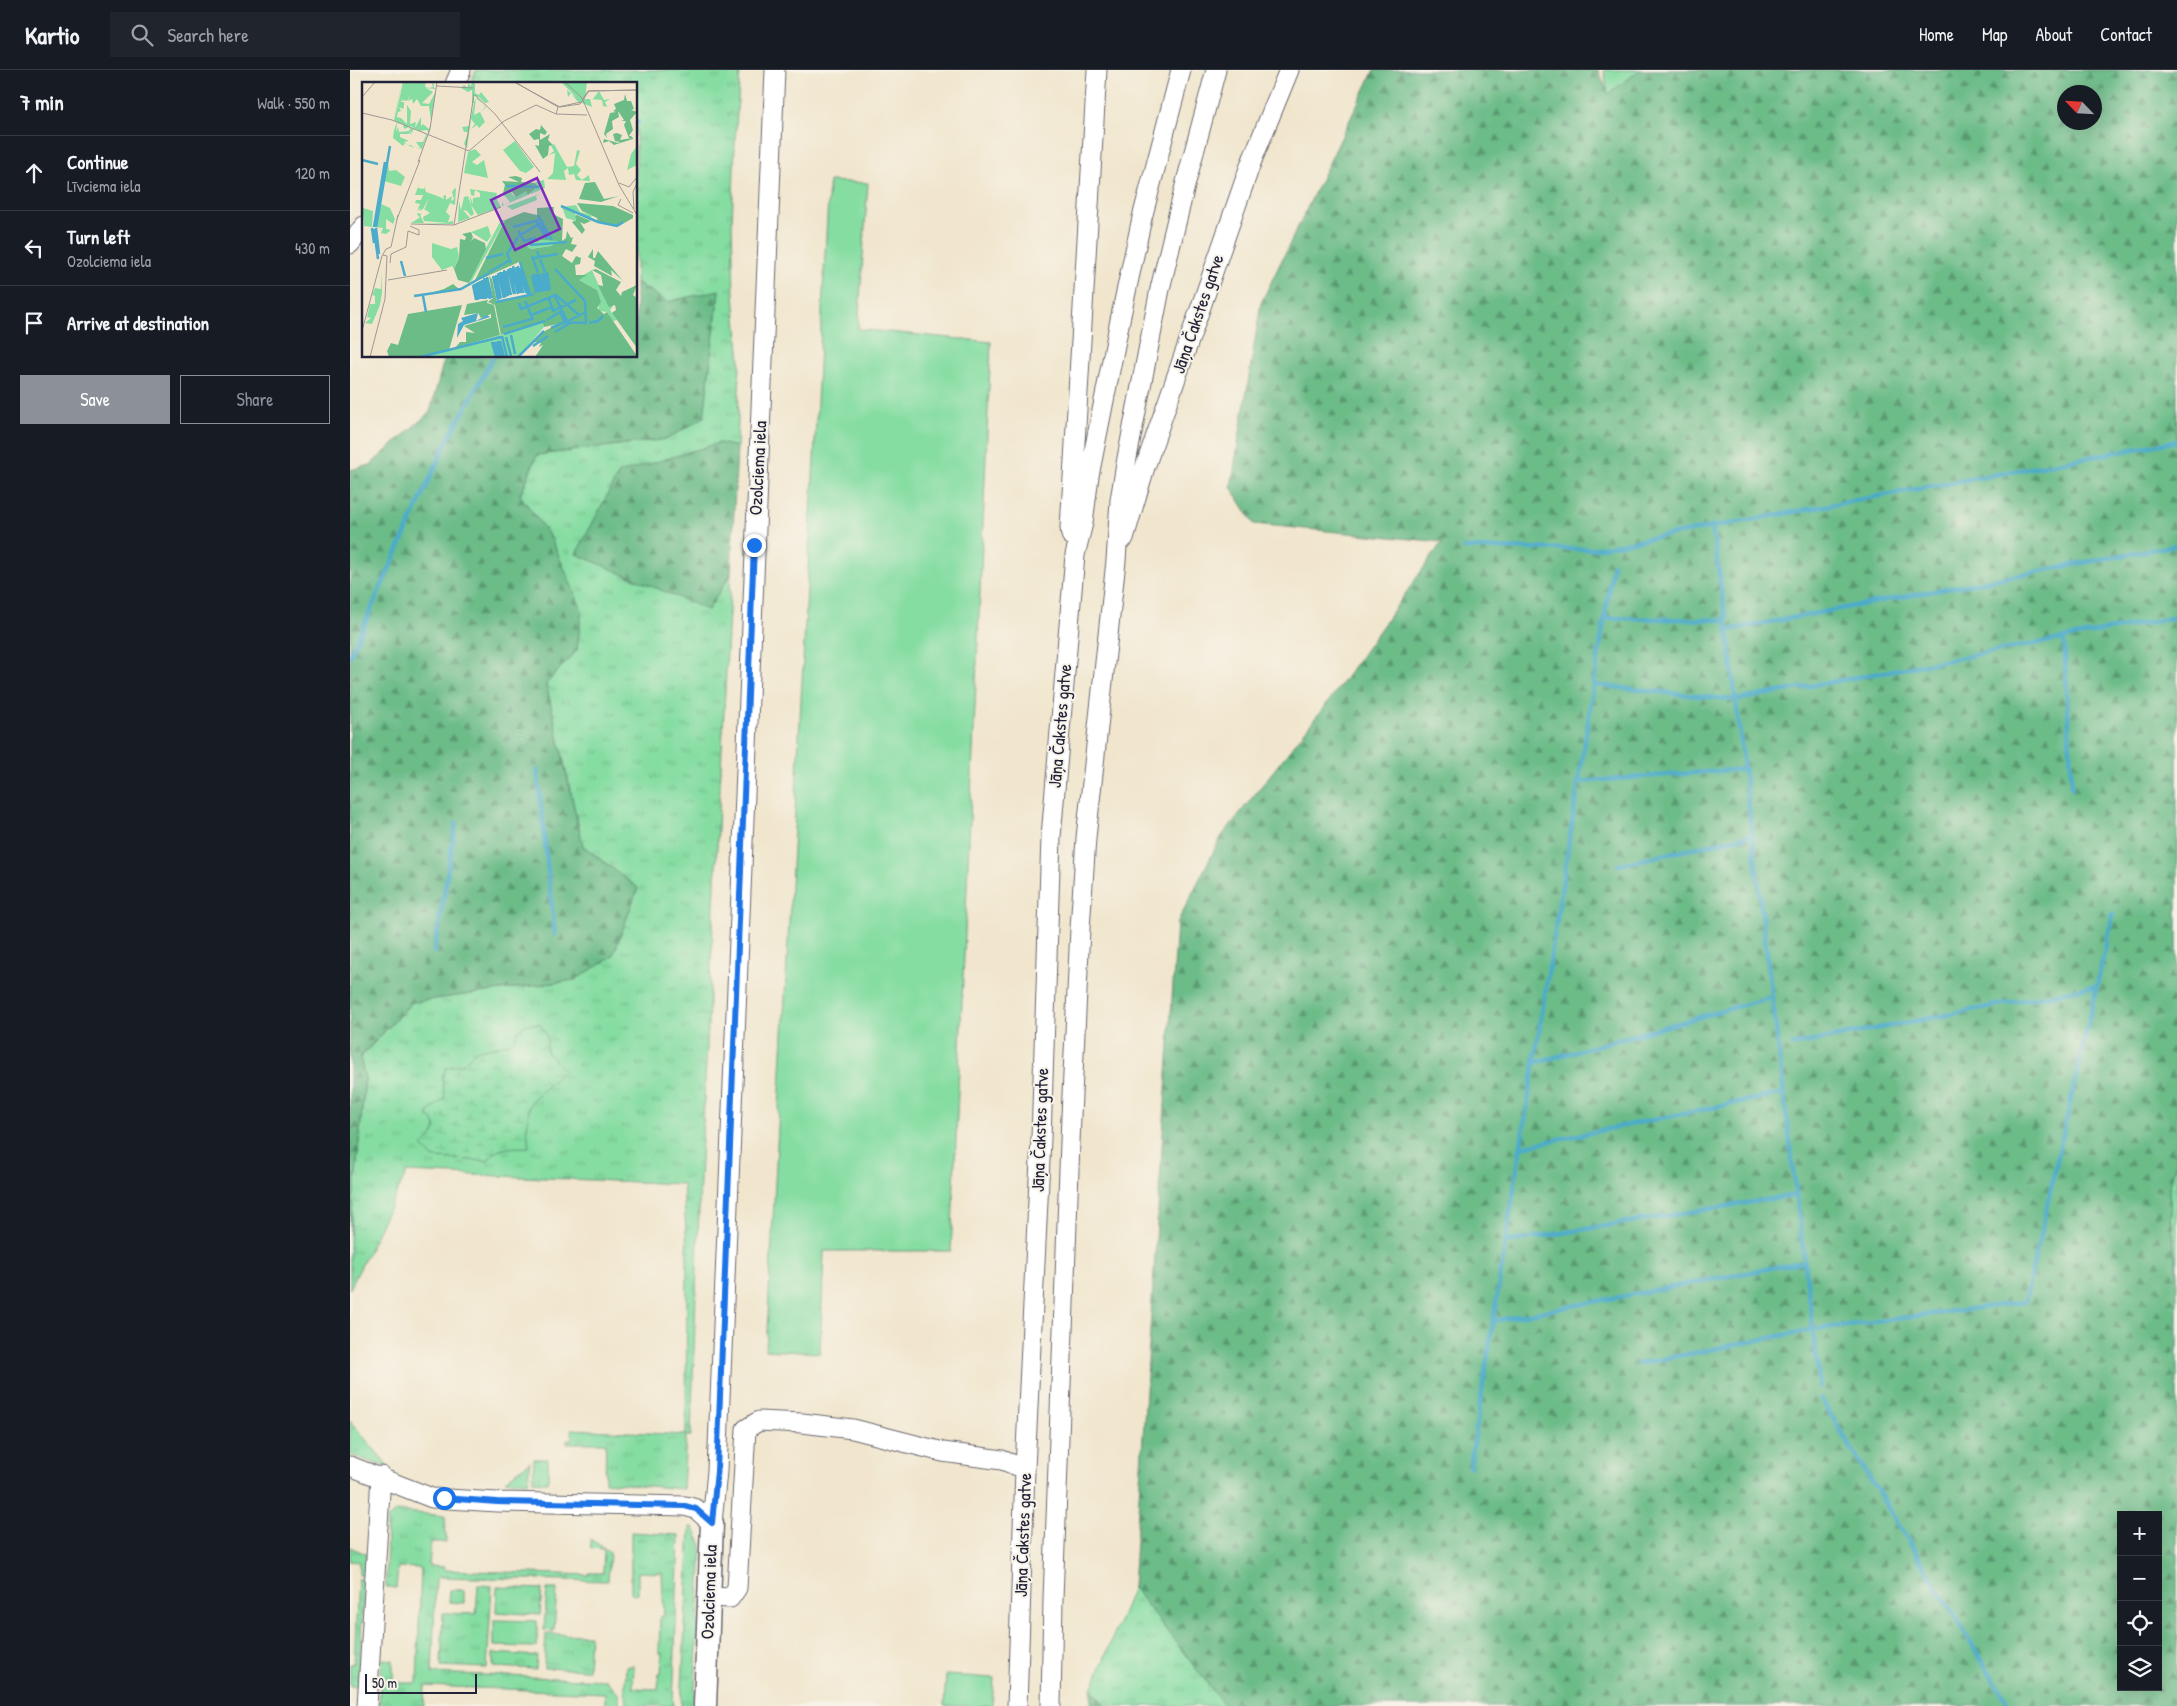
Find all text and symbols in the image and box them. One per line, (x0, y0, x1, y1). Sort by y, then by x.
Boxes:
search box (110, 12, 460, 57)
text: Kartio (25, 19, 80, 51)
icon: search (128, 21, 156, 49)
text: Search here (168, 22, 249, 48)
text: Home (1919, 22, 1954, 47)
text: Map (1982, 22, 2007, 47)
text: About (2035, 22, 2072, 47)
text: Contact (2100, 22, 2152, 47)
inset map (362, 82, 638, 358)
north arrow (2057, 85, 2102, 130)
text: 7 min (20, 88, 64, 117)
text: Walk · 550 m (257, 92, 330, 114)
text: Continue (67, 149, 128, 175)
icon: ahead (20, 159, 48, 187)
text: 120 m (295, 162, 330, 184)
text: Līvciema iela (67, 175, 140, 197)
text: Turn left (67, 224, 130, 250)
icon: left (20, 234, 48, 262)
text: 430 m (295, 237, 330, 259)
text: Ozolciema iela (67, 250, 151, 272)
street label: Jāņa Čakstes gatve (1165, 251, 1230, 377)
icon: arrive (20, 309, 48, 337)
text: Arrive at destination (67, 310, 209, 336)
button: Save (20, 375, 170, 424)
button: Share (180, 375, 330, 424)
street label: Ozolciema iela (743, 420, 772, 516)
route end (743, 534, 766, 557)
street label: Jāņa Čakstes gatve (1042, 663, 1077, 789)
street label: Jāņa Čakstes gatve (1025, 1067, 1054, 1193)
street label: Jāņa Čakstes gatve (1008, 1472, 1037, 1598)
route start (433, 1487, 456, 1510)
map controls (2117, 1511, 2162, 1691)
button: + (2117, 1511, 2162, 1556)
street label: Ozolciema iela (694, 1544, 723, 1640)
button: − (2117, 1556, 2162, 1601)
button: locate (2117, 1601, 2162, 1646)
button: layers (2117, 1646, 2162, 1691)
scale bar (365, 1671, 478, 1694)
text: 50 m (372, 1673, 397, 1692)

